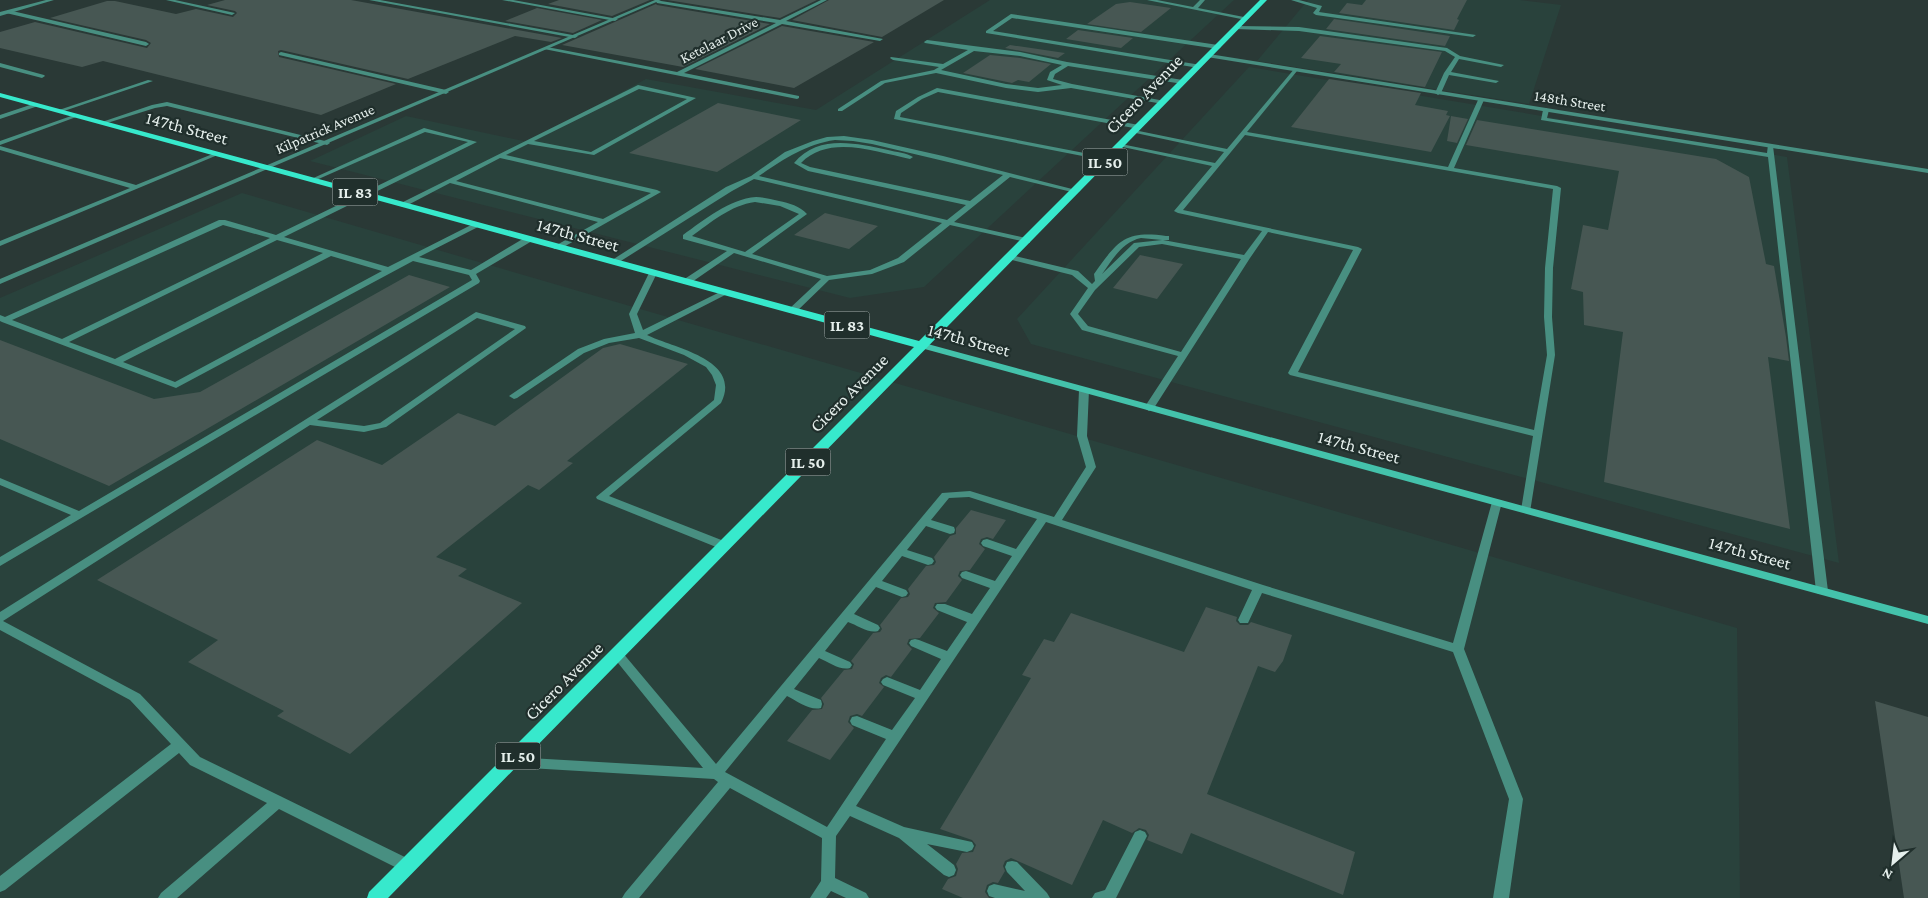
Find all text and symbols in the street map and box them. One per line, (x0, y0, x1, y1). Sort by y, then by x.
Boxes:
street label: Ketelaar Drive (677, 13, 761, 66)
street label: Cicero Avenue (1101, 50, 1187, 138)
street label: 148th Street (1533, 87, 1608, 115)
street label: Kilpatrick Avenue (273, 101, 378, 158)
street label: 147th Street (144, 107, 231, 149)
road number: IL 50 (1082, 148, 1128, 176)
road number: IL 83 (332, 178, 378, 206)
street label: 147th Street (535, 214, 622, 256)
road number: IL 83 (824, 312, 870, 338)
street label: 147th Street (926, 319, 1013, 361)
street label: Cicero Avenue (806, 350, 892, 436)
street label: 147th Street (1316, 426, 1403, 468)
road number: IL 50 (786, 448, 830, 476)
street label: 147th Street (1707, 532, 1794, 574)
street label: Cicero Avenue (521, 638, 607, 724)
road number: IL 50 (496, 742, 540, 769)
north arrow (1868, 838, 1918, 888)
text: N (1879, 865, 1895, 884)

